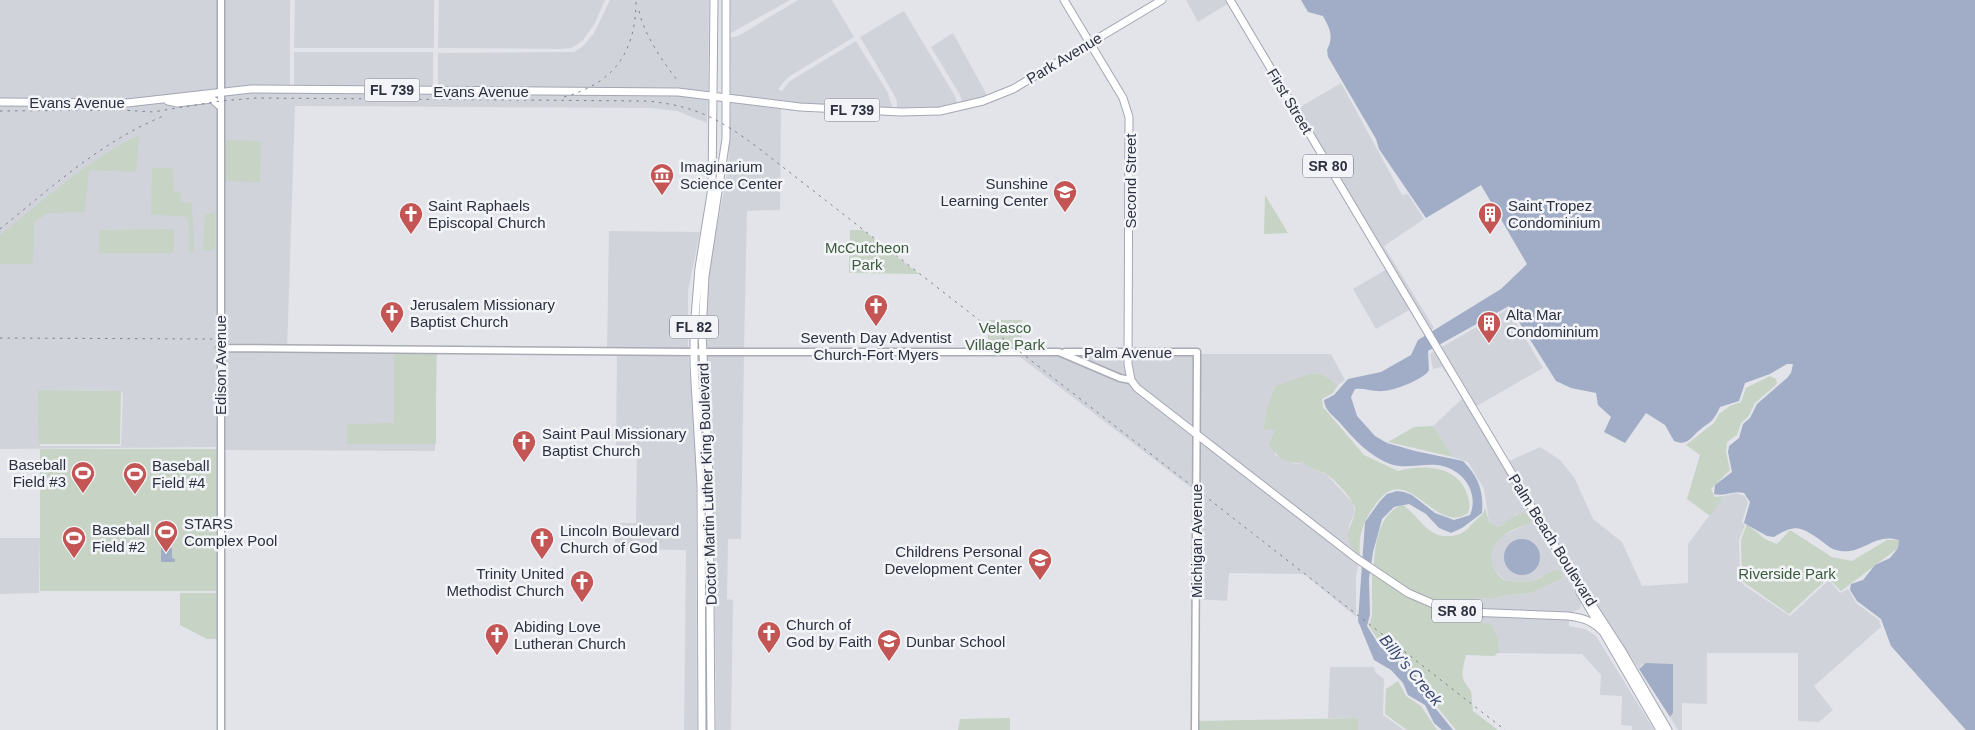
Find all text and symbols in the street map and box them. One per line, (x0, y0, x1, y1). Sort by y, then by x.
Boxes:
street label: Park Avenue (1023, 29, 1105, 87)
street label: First Street (1264, 65, 1317, 138)
road number: FL 739 (364, 78, 420, 102)
street label: Evans Avenue (433, 83, 529, 100)
street label: Evans Avenue (29, 94, 125, 111)
road number: FL 739 (824, 98, 880, 122)
street label: Second Street (1122, 133, 1139, 229)
road number: SR 80 (1303, 154, 1353, 178)
place label: Imaginarium Science Center (680, 158, 783, 192)
museum icon: Imaginarium Science Center (649, 162, 675, 196)
place label: Sunshine Learning Center (940, 175, 1048, 209)
school or university icon: Sunshine Learning Center (1052, 179, 1078, 213)
place label: Saint Raphaels Episcopal Church (428, 197, 546, 231)
place label: Saint Tropez Condominium (1508, 197, 1601, 231)
church icon: Saint Raphaels Episcopal Church (398, 201, 424, 235)
building icon: Saint Tropez Condominium (1477, 201, 1503, 235)
park label: McCutcheon Park (825, 239, 909, 273)
church icon: Seventh Day Adventist Church-Fort Myers (863, 293, 889, 327)
place label: Jerusalem Missionary Baptist Church (410, 296, 556, 330)
church icon: Jerusalem Missionary Baptist Church (379, 300, 405, 334)
place label: Alta Mar Condominium (1506, 306, 1599, 340)
building icon: Alta Mar Condominium (1476, 310, 1502, 344)
street label: Edison Avenue (212, 315, 229, 415)
road number: FL 82 (670, 316, 718, 338)
park label: Velasco Village Park (965, 319, 1045, 353)
place label: Seventh Day Adventist Church-Fort Myers (801, 329, 952, 363)
street label: Palm Avenue (1084, 344, 1172, 361)
street label: Doctor Martin Luther King Boulevard (694, 362, 720, 606)
place label: Saint Paul Missionary Baptist Church (542, 425, 687, 459)
church icon: Saint Paul Missionary Baptist Church (511, 429, 537, 463)
place label: Baseball Field #3 (8, 456, 66, 490)
place label: Baseball Field #4 (152, 457, 210, 491)
sports icon: Baseball Field #3 (70, 460, 96, 494)
sports icon: Baseball Field #4 (122, 461, 148, 495)
street label: Palm Beach Boulevard (1505, 471, 1601, 609)
street label: Michigan Avenue (1188, 484, 1205, 598)
place label: STARS Complex Pool (184, 515, 277, 549)
sports icon: STARS Complex Pool (153, 519, 179, 553)
place label: Baseball Field #2 (92, 521, 150, 555)
place label: Lincoln Boulevard Church of God (560, 522, 679, 556)
sports icon: Baseball Field #2 (61, 525, 87, 559)
church icon: Lincoln Boulevard Church of God (529, 526, 555, 560)
place label: Childrens Personal Development Center (884, 543, 1022, 577)
school or university icon: Childrens Personal Development Center (1027, 547, 1053, 581)
place label: Trinity United Methodist Church (446, 565, 564, 599)
park label: Riverside Park (1738, 565, 1836, 582)
church icon: Trinity United Methodist Church (569, 569, 595, 603)
road number: SR 80 (1432, 600, 1482, 622)
place label: Church of God by Faith (786, 616, 872, 650)
place label: Abiding Love Lutheran Church (514, 618, 626, 652)
church icon: Church of God by Faith (756, 620, 782, 654)
church icon: Abiding Love Lutheran Church (484, 622, 510, 656)
school or university icon: Dunbar School (876, 628, 902, 662)
water label: Billy's Creek (1376, 631, 1446, 710)
place label: Dunbar School (906, 633, 1005, 650)

